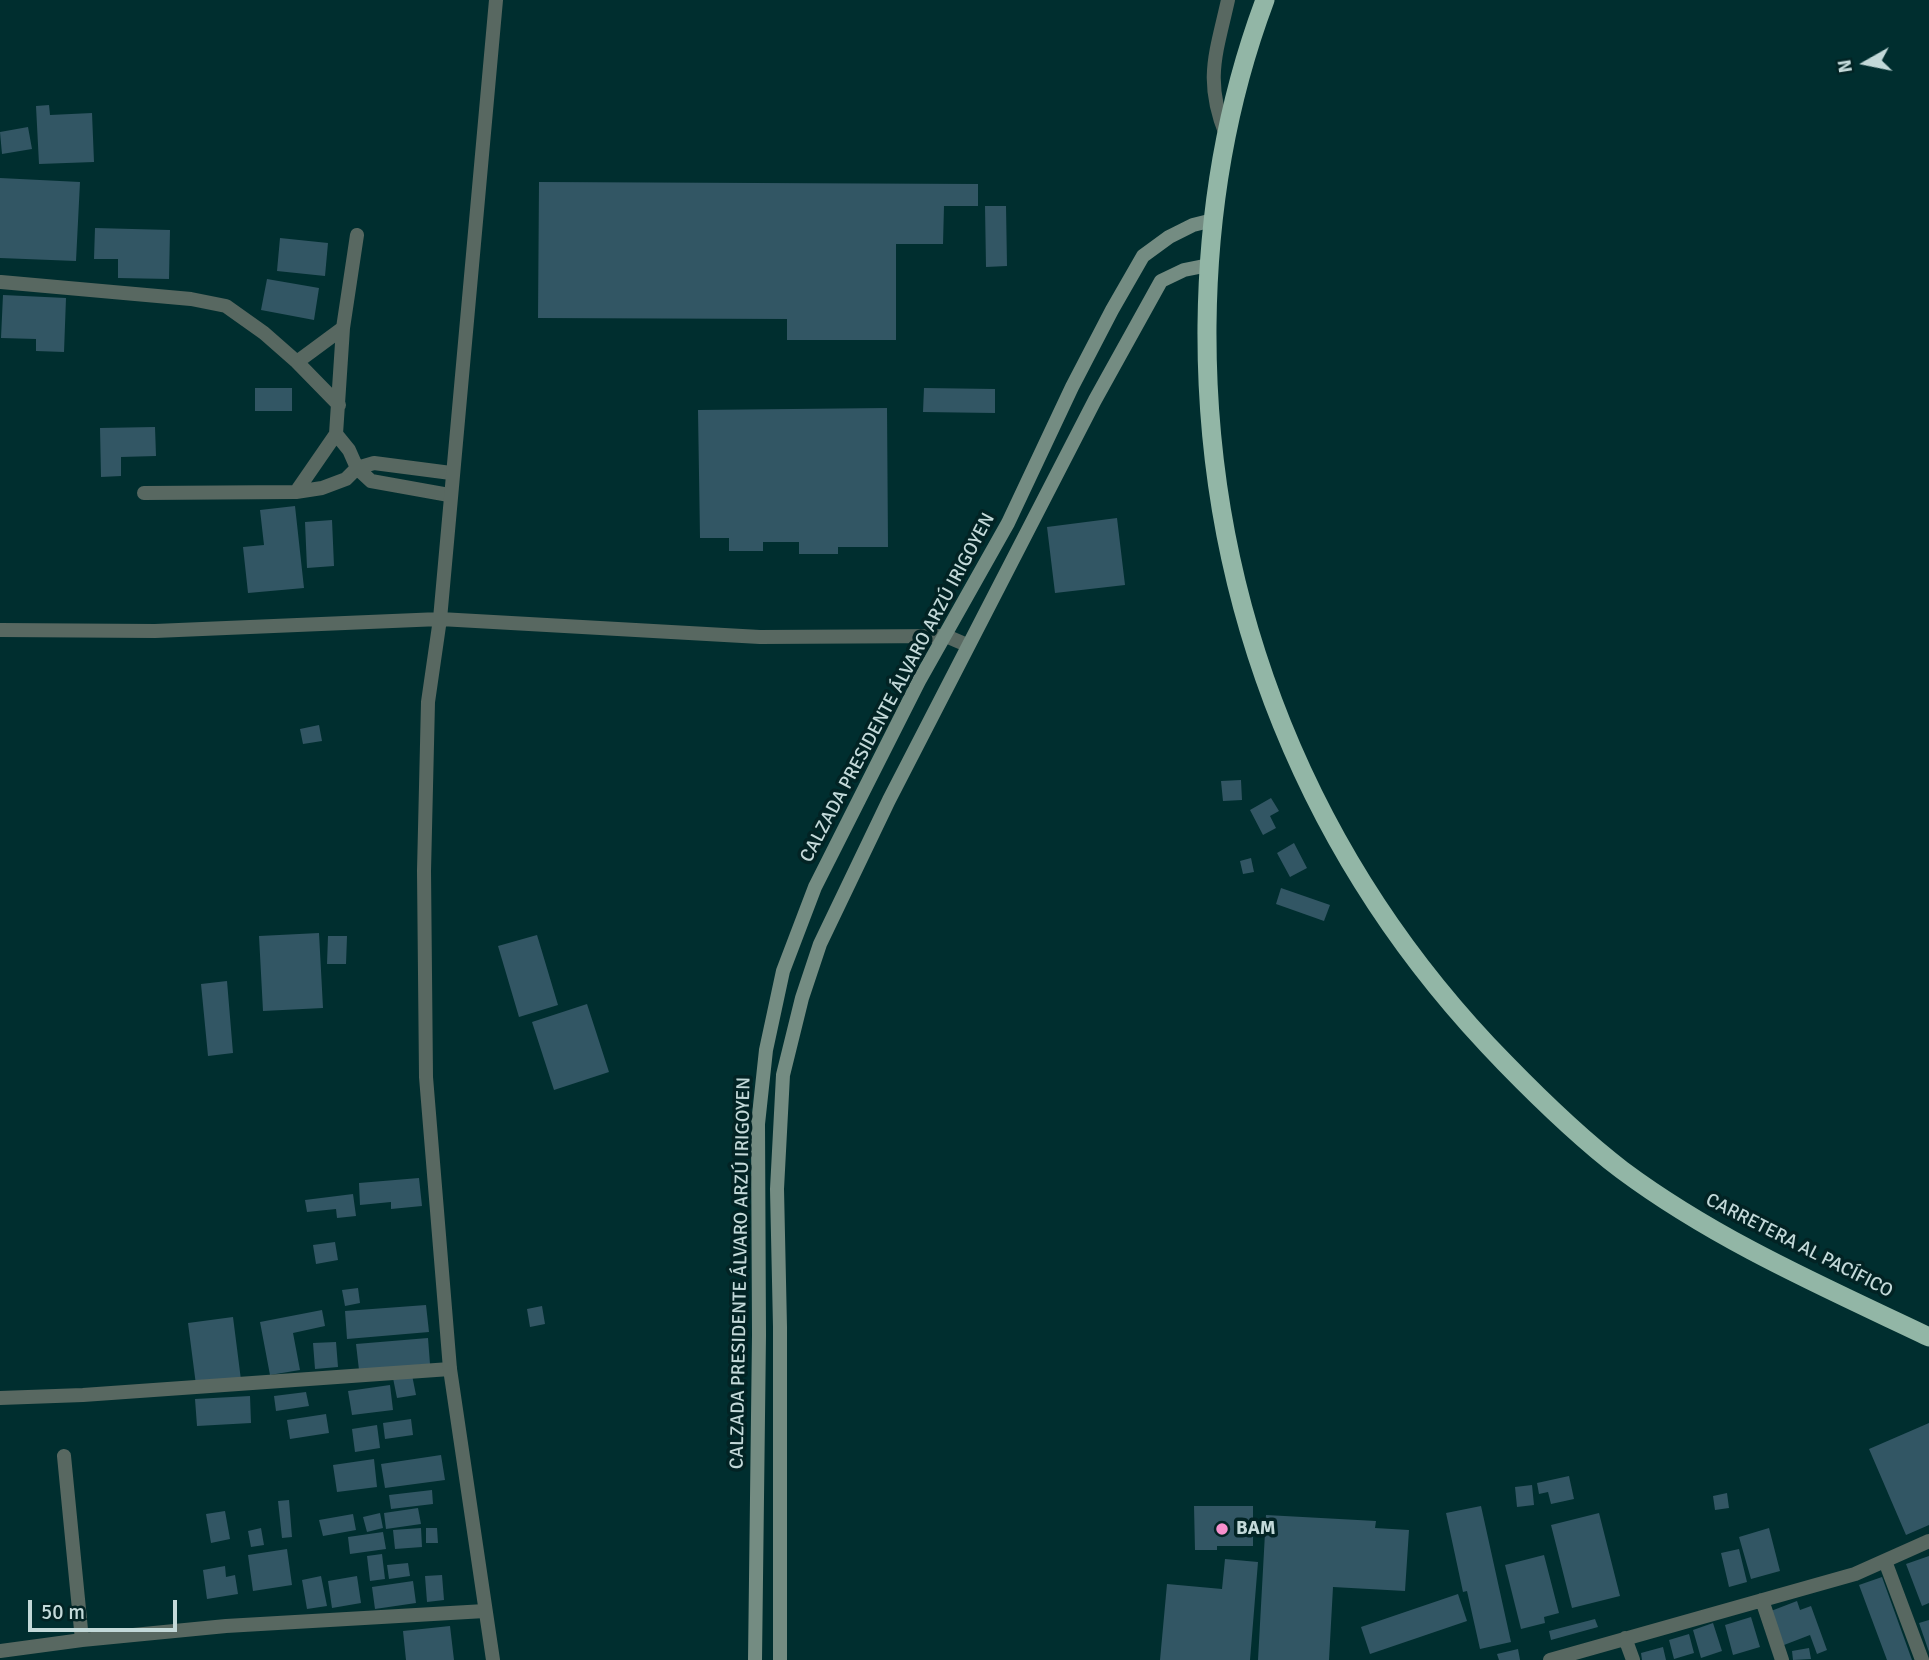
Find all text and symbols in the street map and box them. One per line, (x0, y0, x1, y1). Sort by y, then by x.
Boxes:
north arrow (1831, 28, 1901, 98)
text: N (1832, 58, 1858, 75)
street label: CALZADA PRESIDENTE ÁLVARO ARZÚ IRIGOYEN (796, 509, 1000, 867)
street label: CALZADA PRESIDENTE ÁLVARO ARZÚ IRIGOYEN (726, 1077, 756, 1469)
street label: CARRETERA AL PACÍFICO (1702, 1189, 1896, 1303)
place label: BAM (1236, 1518, 1276, 1540)
marker: BAM (1214, 1521, 1230, 1537)
scale bar (32, 1586, 180, 1630)
text: 50 m (41, 1599, 85, 1625)

